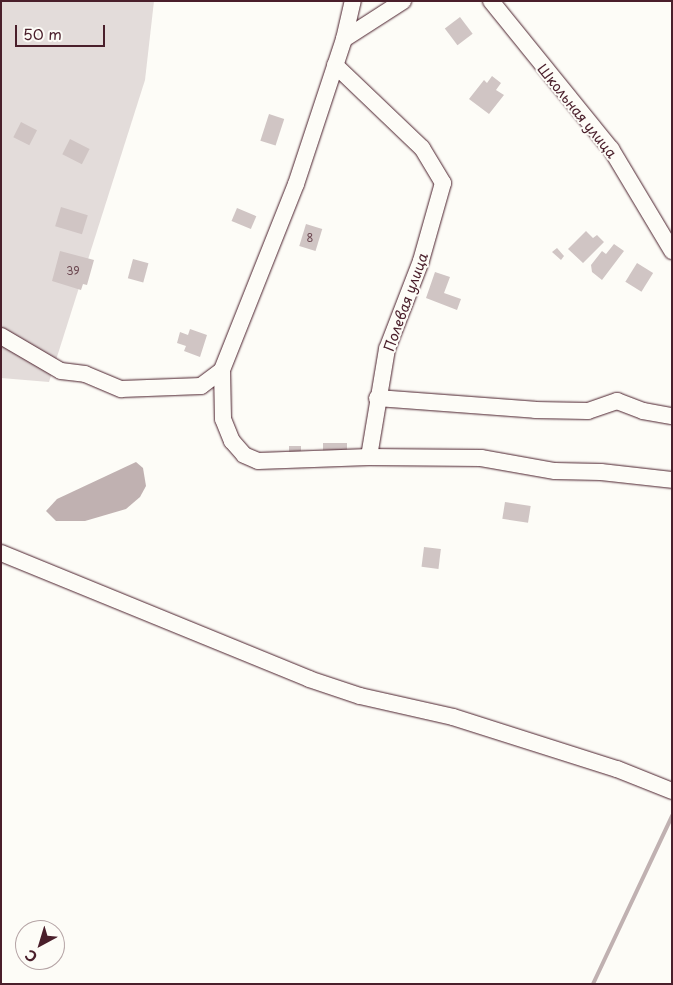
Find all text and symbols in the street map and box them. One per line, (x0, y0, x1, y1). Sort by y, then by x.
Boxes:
scale bar (18, 15, 108, 47)
text: 50 m (23, 22, 62, 45)
street label: Школьная улица (534, 60, 620, 162)
house number: 8 (307, 231, 313, 245)
street label: Полевая улица (380, 250, 432, 354)
house number: 39 (66, 264, 80, 278)
north arrow (15, 920, 65, 970)
text: С (20, 945, 42, 968)

